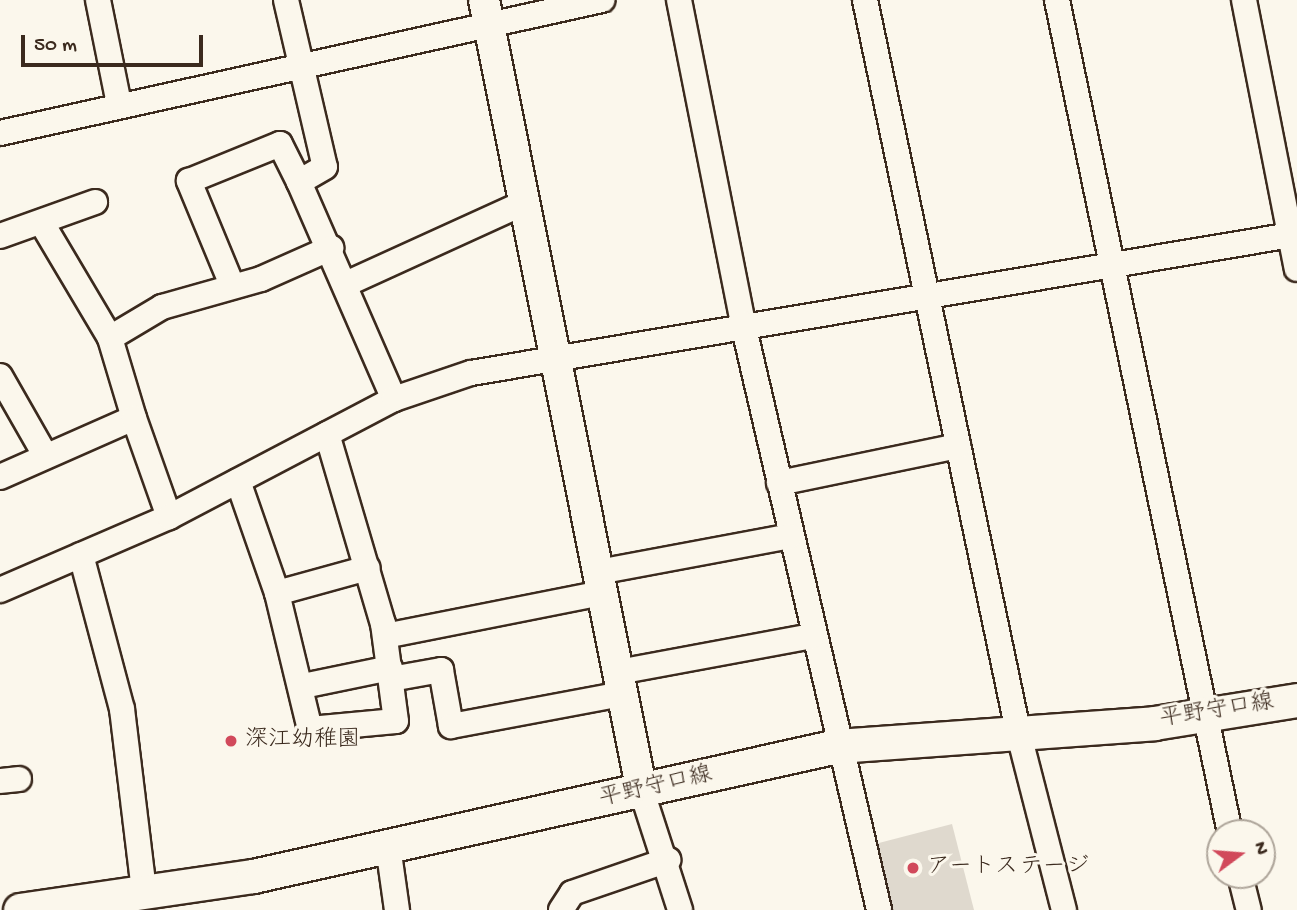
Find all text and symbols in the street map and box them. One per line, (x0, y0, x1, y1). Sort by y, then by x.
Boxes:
scale bar (24, 21, 206, 65)
text: 50 m (34, 34, 77, 59)
street label: 平野守口線 (1158, 689, 1276, 735)
place label: 深江幼稚園 (245, 727, 360, 755)
marker: 深江幼稚園 (223, 733, 239, 749)
street label: 平野守口線 (597, 762, 715, 814)
north arrow (1206, 819, 1276, 889)
text: N (1247, 839, 1273, 858)
place label: アートステージ (927, 854, 1087, 882)
marker: アートステージ (905, 860, 921, 876)

